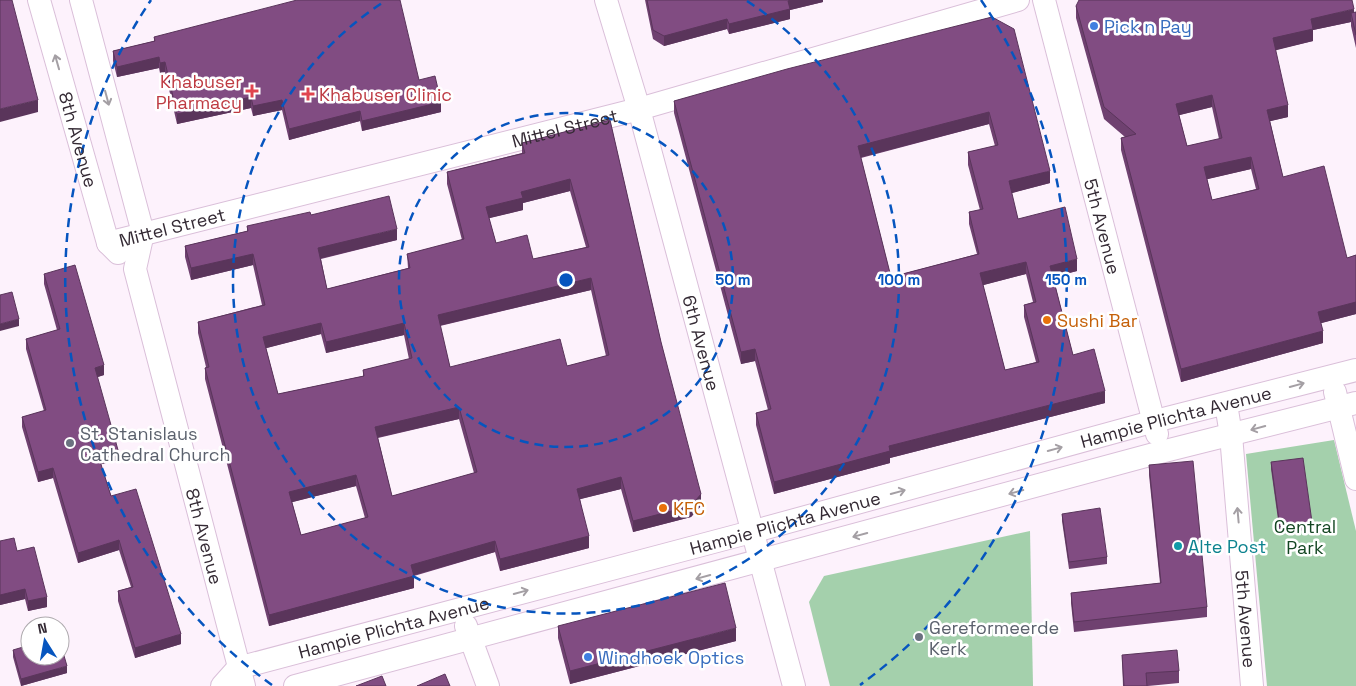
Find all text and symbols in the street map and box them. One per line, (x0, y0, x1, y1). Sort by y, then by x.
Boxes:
place label: Pick n Pay (1104, 15, 1192, 38)
marker: Pick n Pay (1088, 20, 1100, 32)
one-way arrow (51, 54, 61, 70)
place label: Khabuser Pharmacy (156, 70, 242, 114)
place label: Khabuser Clinic (319, 83, 452, 106)
marker: Khabuser Pharmacy (246, 85, 258, 97)
marker: Khabuser Clinic (301, 87, 315, 101)
street label: 8th Avenue (54, 89, 103, 190)
one-way arrow (103, 89, 113, 105)
street label: Mittel Street (509, 103, 620, 152)
street label: 5th Avenue (1079, 176, 1126, 277)
street label: Mittel Street (116, 202, 228, 251)
text: 50 m (715, 270, 751, 289)
text: 100 m (878, 270, 920, 289)
text: 150 m (1045, 270, 1087, 289)
centre of rings (557, 271, 575, 289)
street label: 6th Avenue (678, 292, 726, 393)
place label: Sushi Bar (1057, 309, 1138, 332)
marker: Sushi Bar (1041, 314, 1053, 326)
street label: Hampie Plichta Avenue (1078, 380, 1274, 453)
one-way arrow (1288, 380, 1304, 390)
place label: St. Stanislaus Cathedral Church (80, 422, 230, 466)
one-way arrow (1250, 424, 1266, 434)
marker: St. Stanislaus Cathedral Church (64, 437, 76, 449)
one-way arrow (1046, 443, 1062, 453)
street label: 8th Avenue (181, 485, 228, 587)
street label: Hampie Plichta Avenue (687, 486, 883, 559)
one-way arrow (890, 486, 906, 496)
one-way arrow (1009, 488, 1025, 497)
place label: KFC (673, 497, 705, 520)
marker: KFC (657, 502, 669, 514)
one-way arrow (1233, 508, 1242, 524)
park label: Central Park (1274, 515, 1336, 559)
one-way arrow (852, 531, 868, 540)
place label: Alte Post (1188, 535, 1266, 558)
marker: Alte Post (1172, 540, 1184, 552)
street label: 5th Avenue (1231, 569, 1262, 669)
one-way arrow (695, 573, 711, 583)
one-way arrow (513, 587, 529, 597)
street label: Hampie Plichta Avenue (295, 590, 492, 663)
north arrow (20, 616, 70, 666)
place label: Gereformeerde Kerk (929, 616, 1059, 660)
text: N (36, 619, 49, 638)
marker: Gereformeerde Kerk (913, 631, 925, 643)
place label: Windhoek Optics (598, 646, 744, 669)
marker: Windhoek Optics (582, 651, 594, 663)

